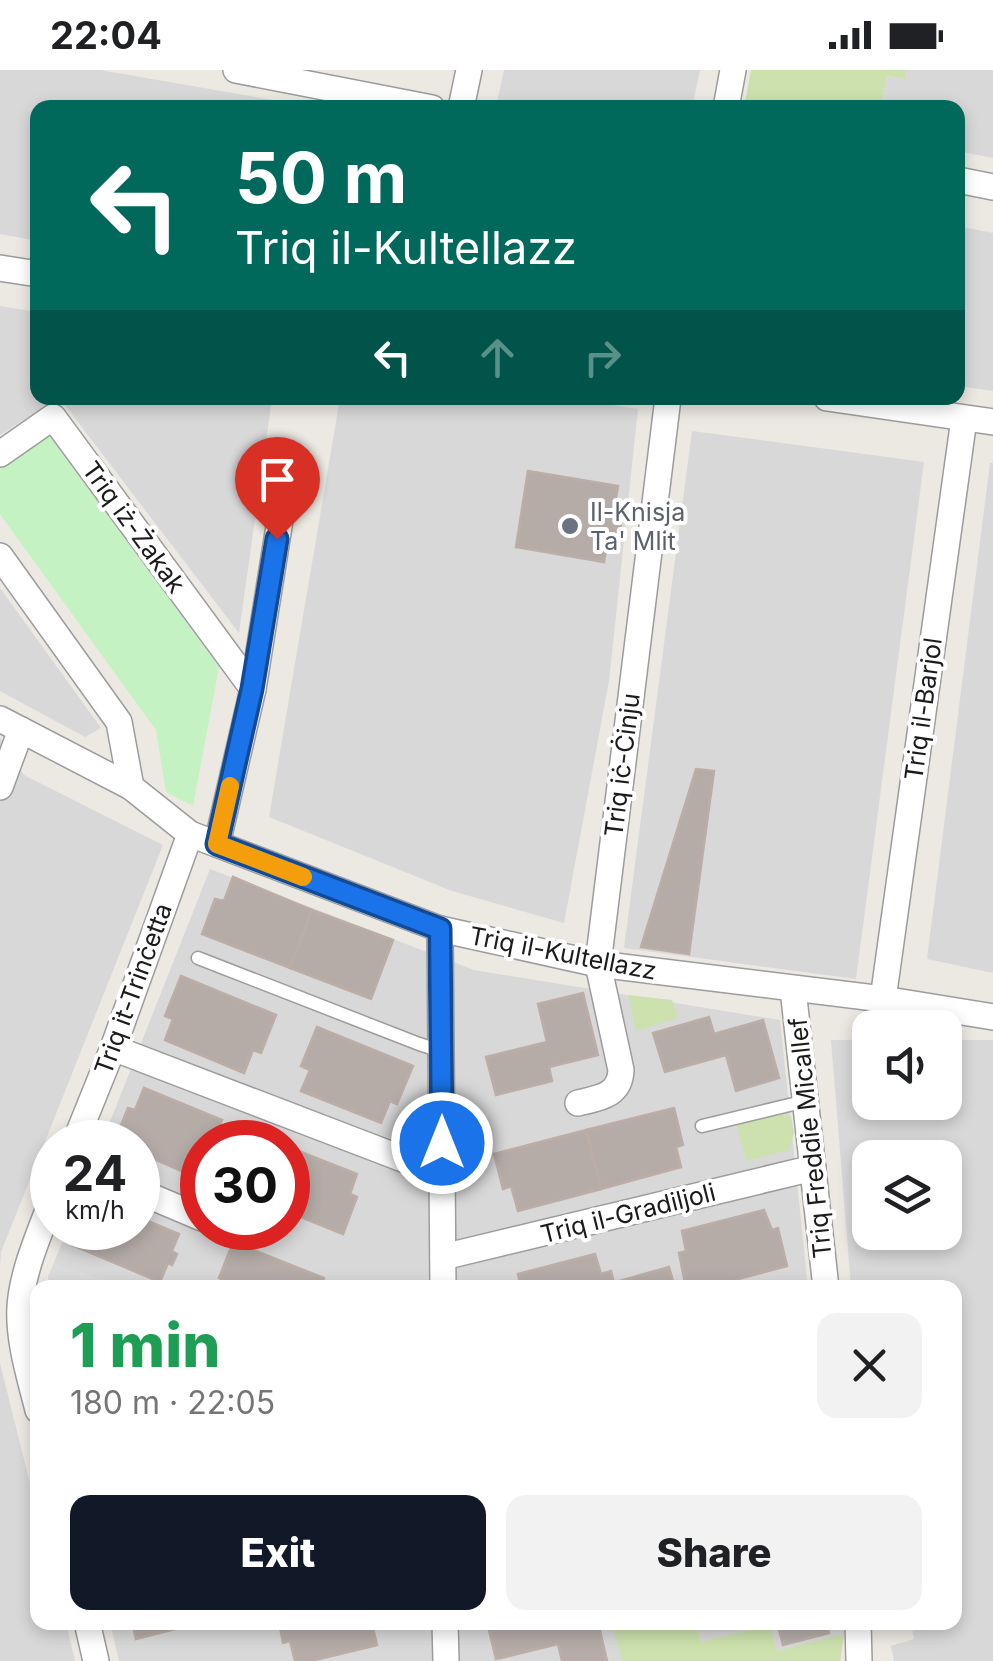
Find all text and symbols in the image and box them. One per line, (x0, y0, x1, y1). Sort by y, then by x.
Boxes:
text: 22:04 (50, 12, 162, 58)
text: 50 m (235, 135, 407, 220)
icon: left (70, 140, 200, 270)
text: Triq il-Kultellazz (235, 220, 577, 275)
icon: left (365, 330, 420, 385)
icon: ahead (470, 330, 525, 385)
icon: right (575, 330, 630, 385)
pin (235, 437, 320, 540)
icon: arrive (250, 452, 305, 507)
street label: Triq iż-Żakak (76, 455, 193, 599)
place label: Il-Knisja Ta' Mlit (590, 497, 685, 556)
marker: Il-Knisja Ta' Mlit (559, 515, 581, 537)
street label: Triq il-Barjol (898, 636, 948, 782)
street label: Triq iċ-Ċinju (598, 691, 646, 839)
street label: Triq it-Trinċetta (88, 899, 178, 1079)
street label: Triq il-Kultellazz (467, 920, 659, 986)
map controls (852, 1010, 962, 1250)
button: sound (852, 1010, 962, 1120)
street label: Triq Freddie Micallef (782, 1016, 838, 1260)
position arrow (390, 1091, 494, 1195)
speed limit sign: 30 (180, 1120, 310, 1250)
button: layers (852, 1140, 962, 1250)
text: 24 (63, 1143, 127, 1203)
street label: Triq il-Gradiljoli (537, 1177, 719, 1249)
text: km/h (65, 1195, 125, 1225)
text: 1 min (70, 1309, 220, 1381)
button: close (817, 1313, 922, 1418)
text: 180 m · 22:05 (70, 1383, 275, 1422)
button: Exit (70, 1495, 486, 1610)
button: Share (506, 1495, 922, 1610)

